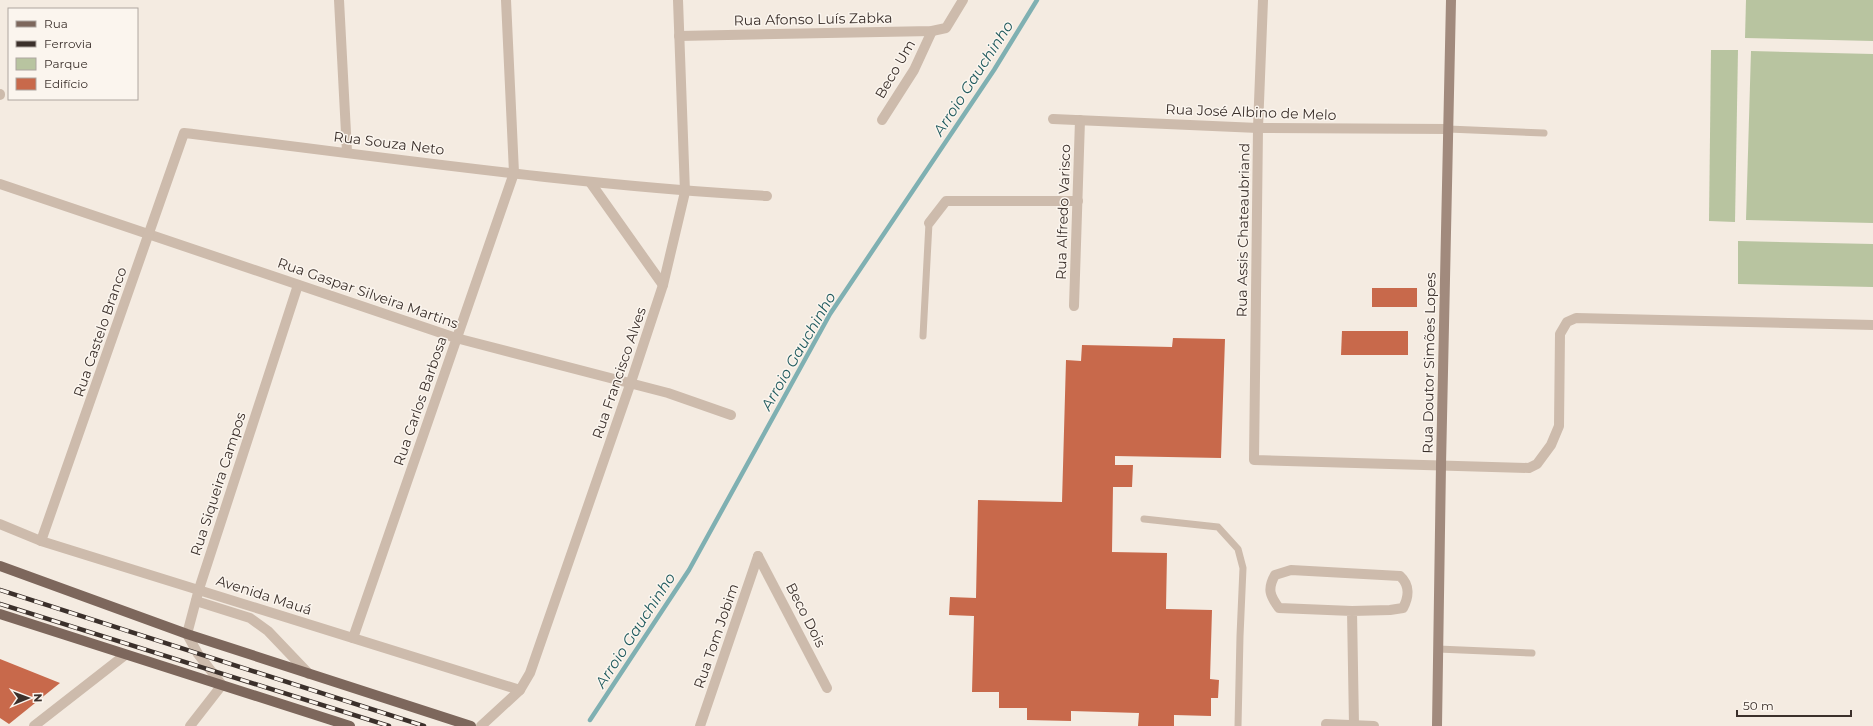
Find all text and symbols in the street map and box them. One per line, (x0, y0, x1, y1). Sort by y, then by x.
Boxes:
legend (8, 8, 138, 100)
street label: Rua Afonso Luís Zabka (733, 9, 893, 29)
text: Rua (44, 16, 68, 31)
water label: Arroio Gauchinho (928, 17, 1017, 140)
text: Ferrovia (44, 36, 92, 51)
street label: Beco Um (871, 36, 919, 102)
text: Parque (44, 56, 88, 71)
text: Edifício (44, 76, 88, 91)
street label: Rua José Albino de Melo (1165, 100, 1337, 124)
street label: Rua Souza Neto (333, 127, 446, 159)
street label: Rua Assis Chateaubriand (1232, 143, 1254, 317)
street label: Rua Alfredo Varisco (1052, 144, 1074, 280)
street label: Rua Gaspar Silveira Martins (275, 254, 461, 333)
street label: Rua Castelo Branco (69, 264, 131, 399)
street label: Rua Doutor Simões Lopes (1418, 272, 1440, 454)
water label: Arroio Gauchinho (756, 289, 840, 414)
street label: Rua Francisco Alves (588, 305, 650, 441)
street label: Rua Carlos Barbosa (389, 334, 451, 468)
street label: Rua Siqueira Campos (186, 410, 250, 558)
water label: Arroio Gauchinho (590, 569, 679, 692)
street label: Avenida Mauá (214, 571, 314, 619)
street label: Beco Dois (782, 580, 830, 650)
street label: Rua Tom Jobim (690, 581, 742, 691)
north arrow (8, 678, 48, 718)
scale bar (1737, 692, 1851, 718)
text: N (31, 693, 45, 702)
text: 50 m (1743, 698, 1774, 713)

